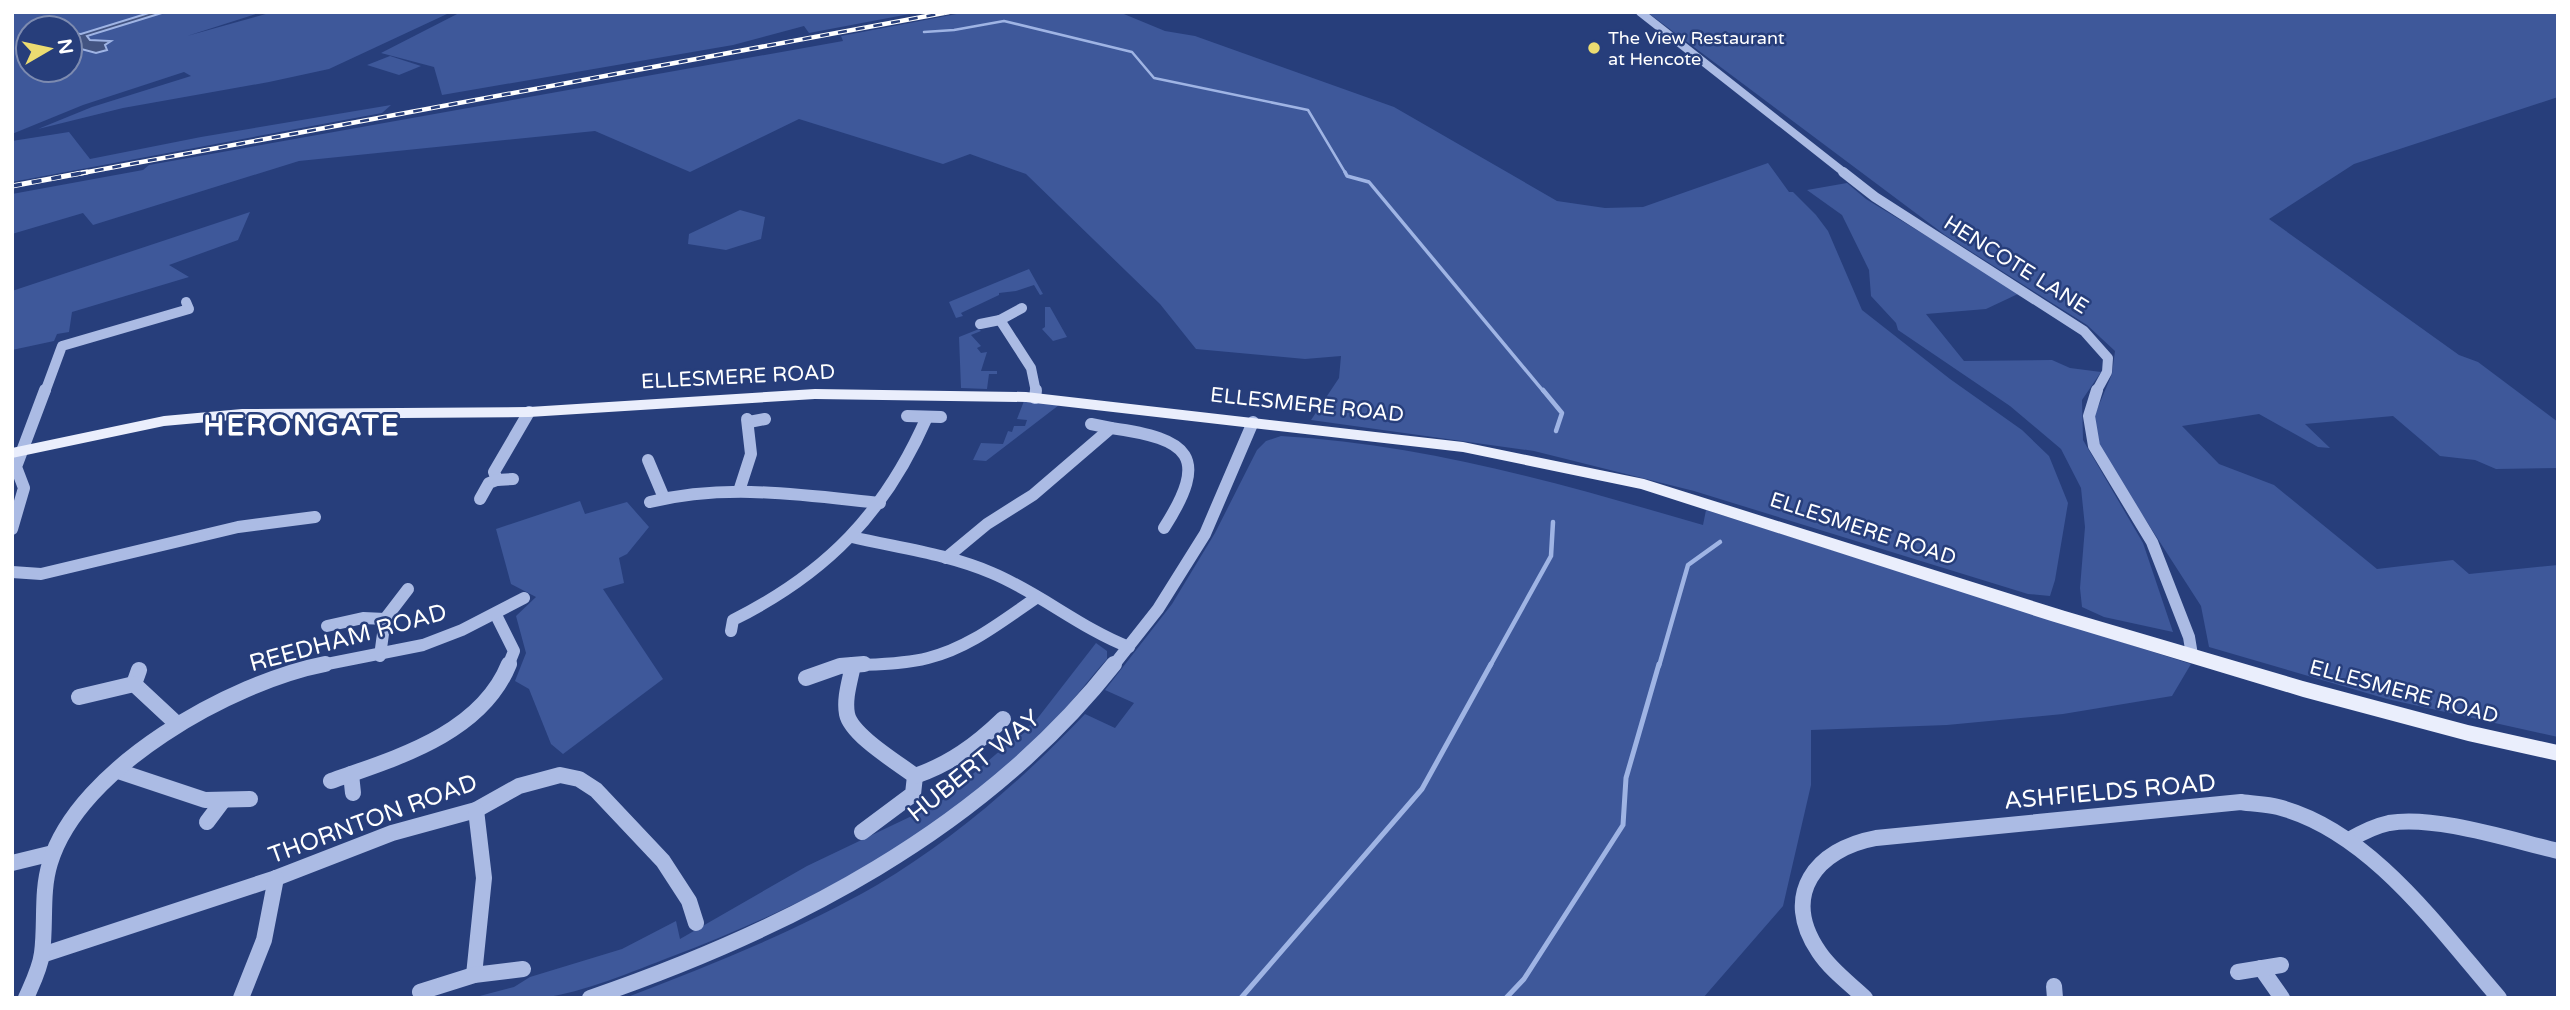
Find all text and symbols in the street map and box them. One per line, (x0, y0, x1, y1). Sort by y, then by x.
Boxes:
north arrow (14, 14, 84, 84)
place label: The View Restaurant at Hencote (1608, 27, 1785, 70)
text: N (53, 37, 77, 56)
marker: The View Restaurant at Hencote (1586, 40, 1602, 56)
street label: HENCOTE LANE (1939, 210, 2093, 320)
street label: ELLESMERE ROAD (640, 359, 836, 395)
street label: ELLESMERE ROAD (1209, 382, 1405, 428)
district label: HERONGATE (203, 409, 401, 443)
street label: ELLESMERE ROAD (1767, 487, 1959, 571)
street label: REEDHAM ROAD (246, 598, 450, 678)
street label: ELLESMERE ROAD (2307, 655, 2501, 729)
street label: HUBERT WAY (902, 704, 1046, 828)
street label: THORNTON ROAD (265, 768, 481, 870)
street label: ASHFIELDS ROAD (2003, 768, 2217, 816)

